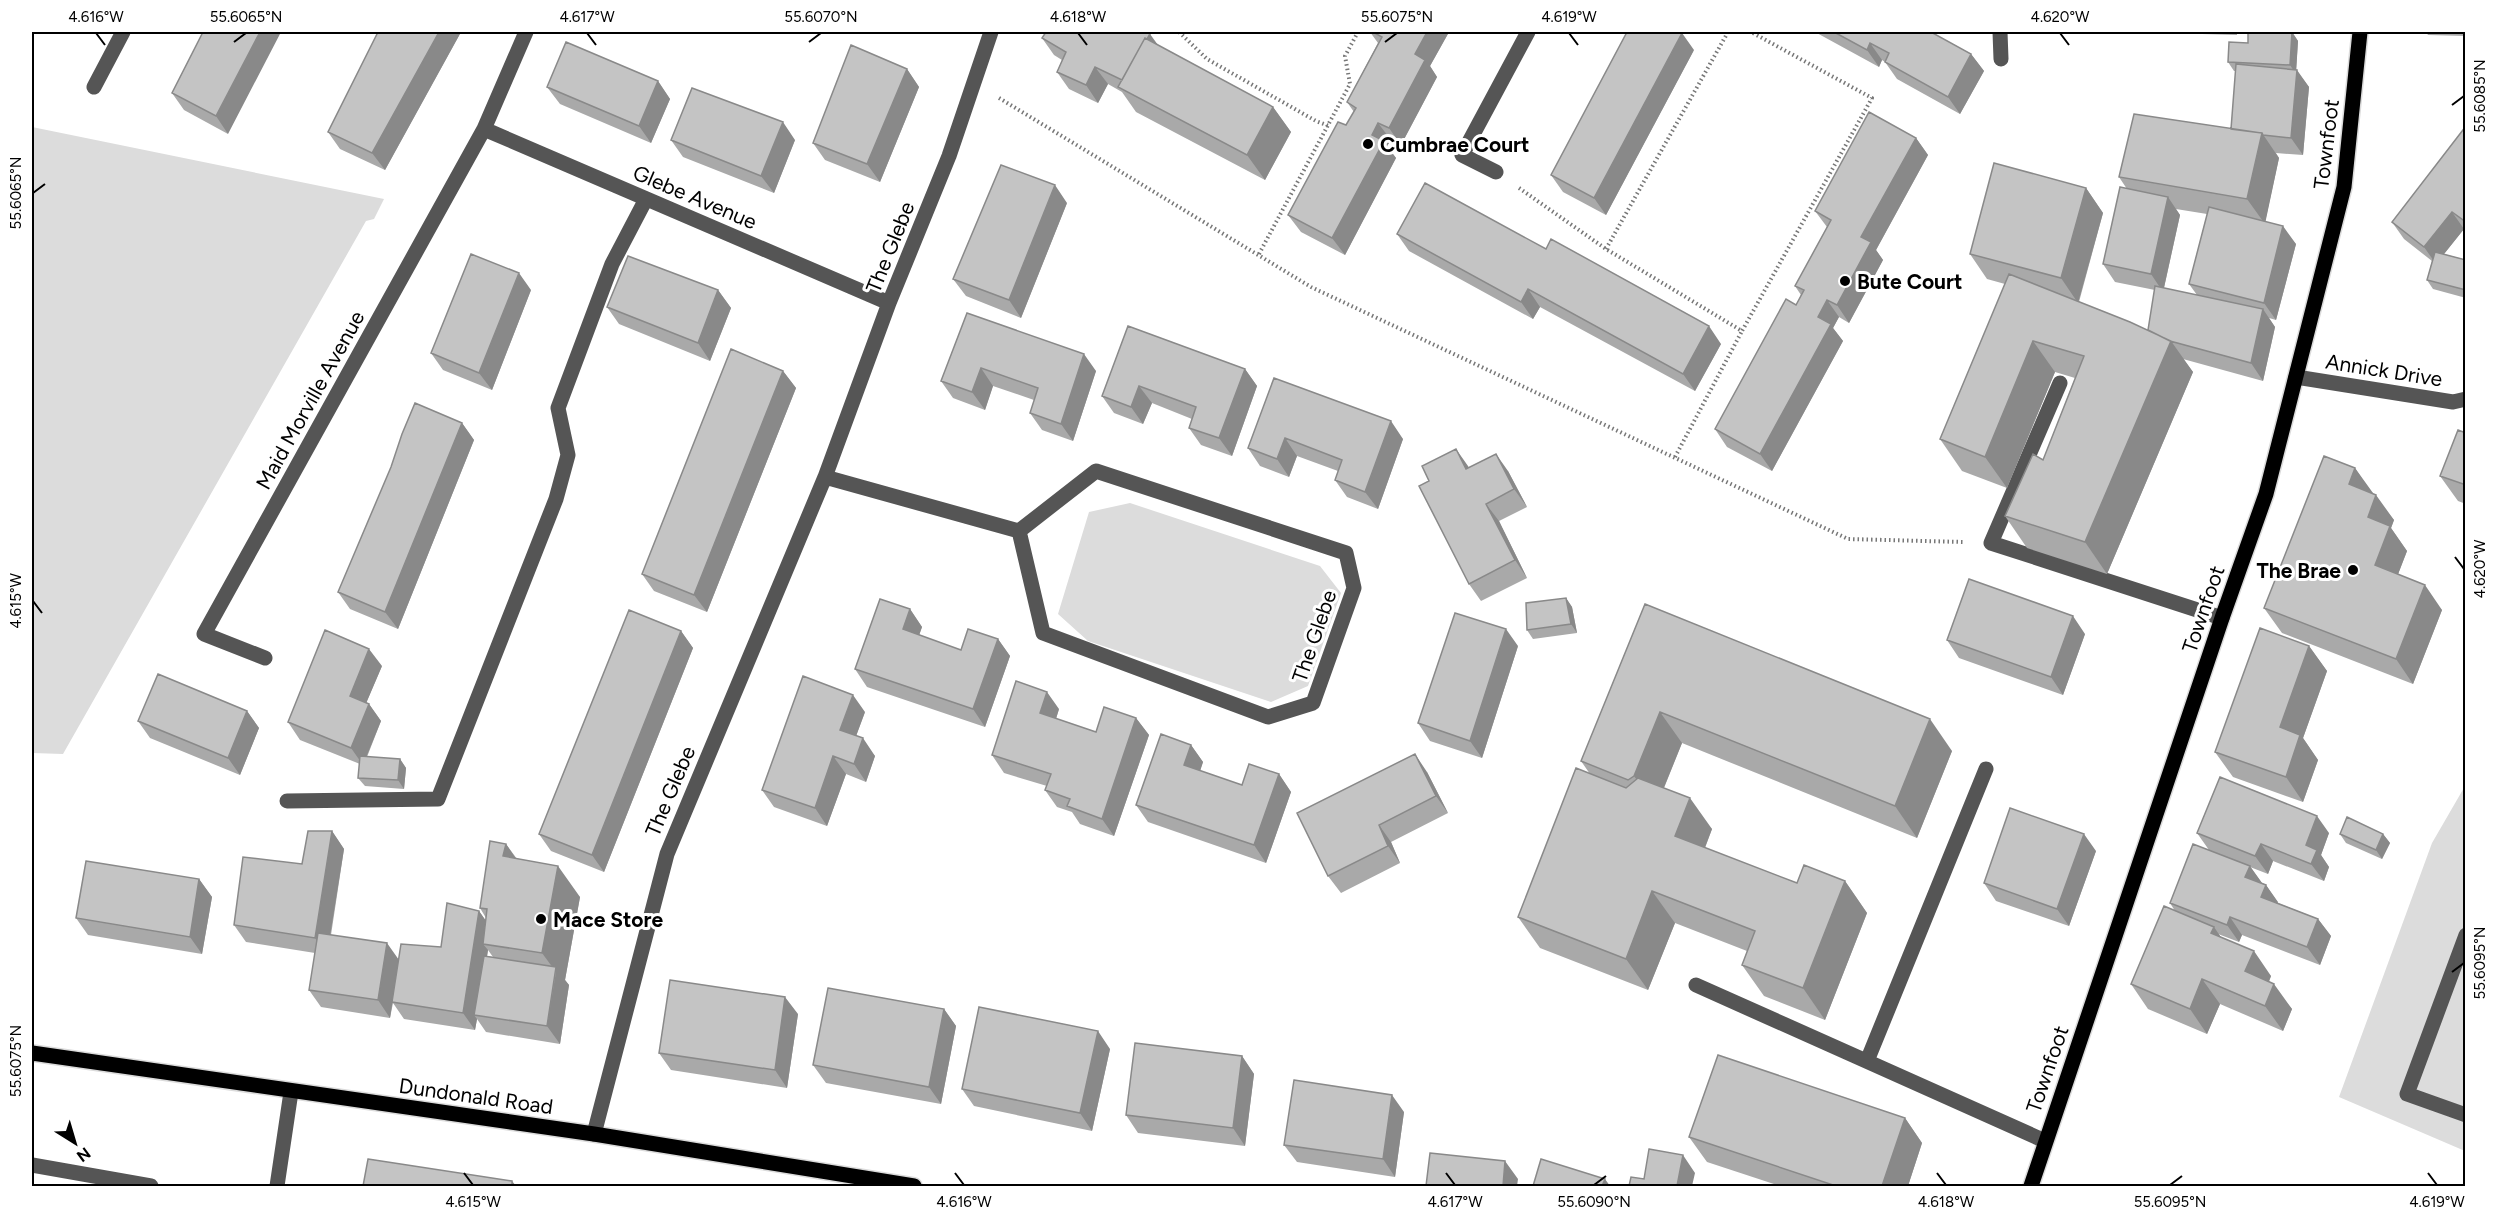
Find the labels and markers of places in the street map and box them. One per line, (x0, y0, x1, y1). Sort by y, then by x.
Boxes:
place label: Cumbrae Court (1380, 132, 1530, 157)
marker: Cumbrae Court (1361, 137, 1375, 151)
place label: Bute Court (1857, 269, 1962, 294)
marker: Bute Court (1838, 274, 1852, 288)
place label: The Brae (2256, 558, 2341, 583)
marker: The Brae (2346, 563, 2360, 577)
place label: Mace Store (553, 907, 663, 932)
marker: Mace Store (534, 912, 548, 926)

